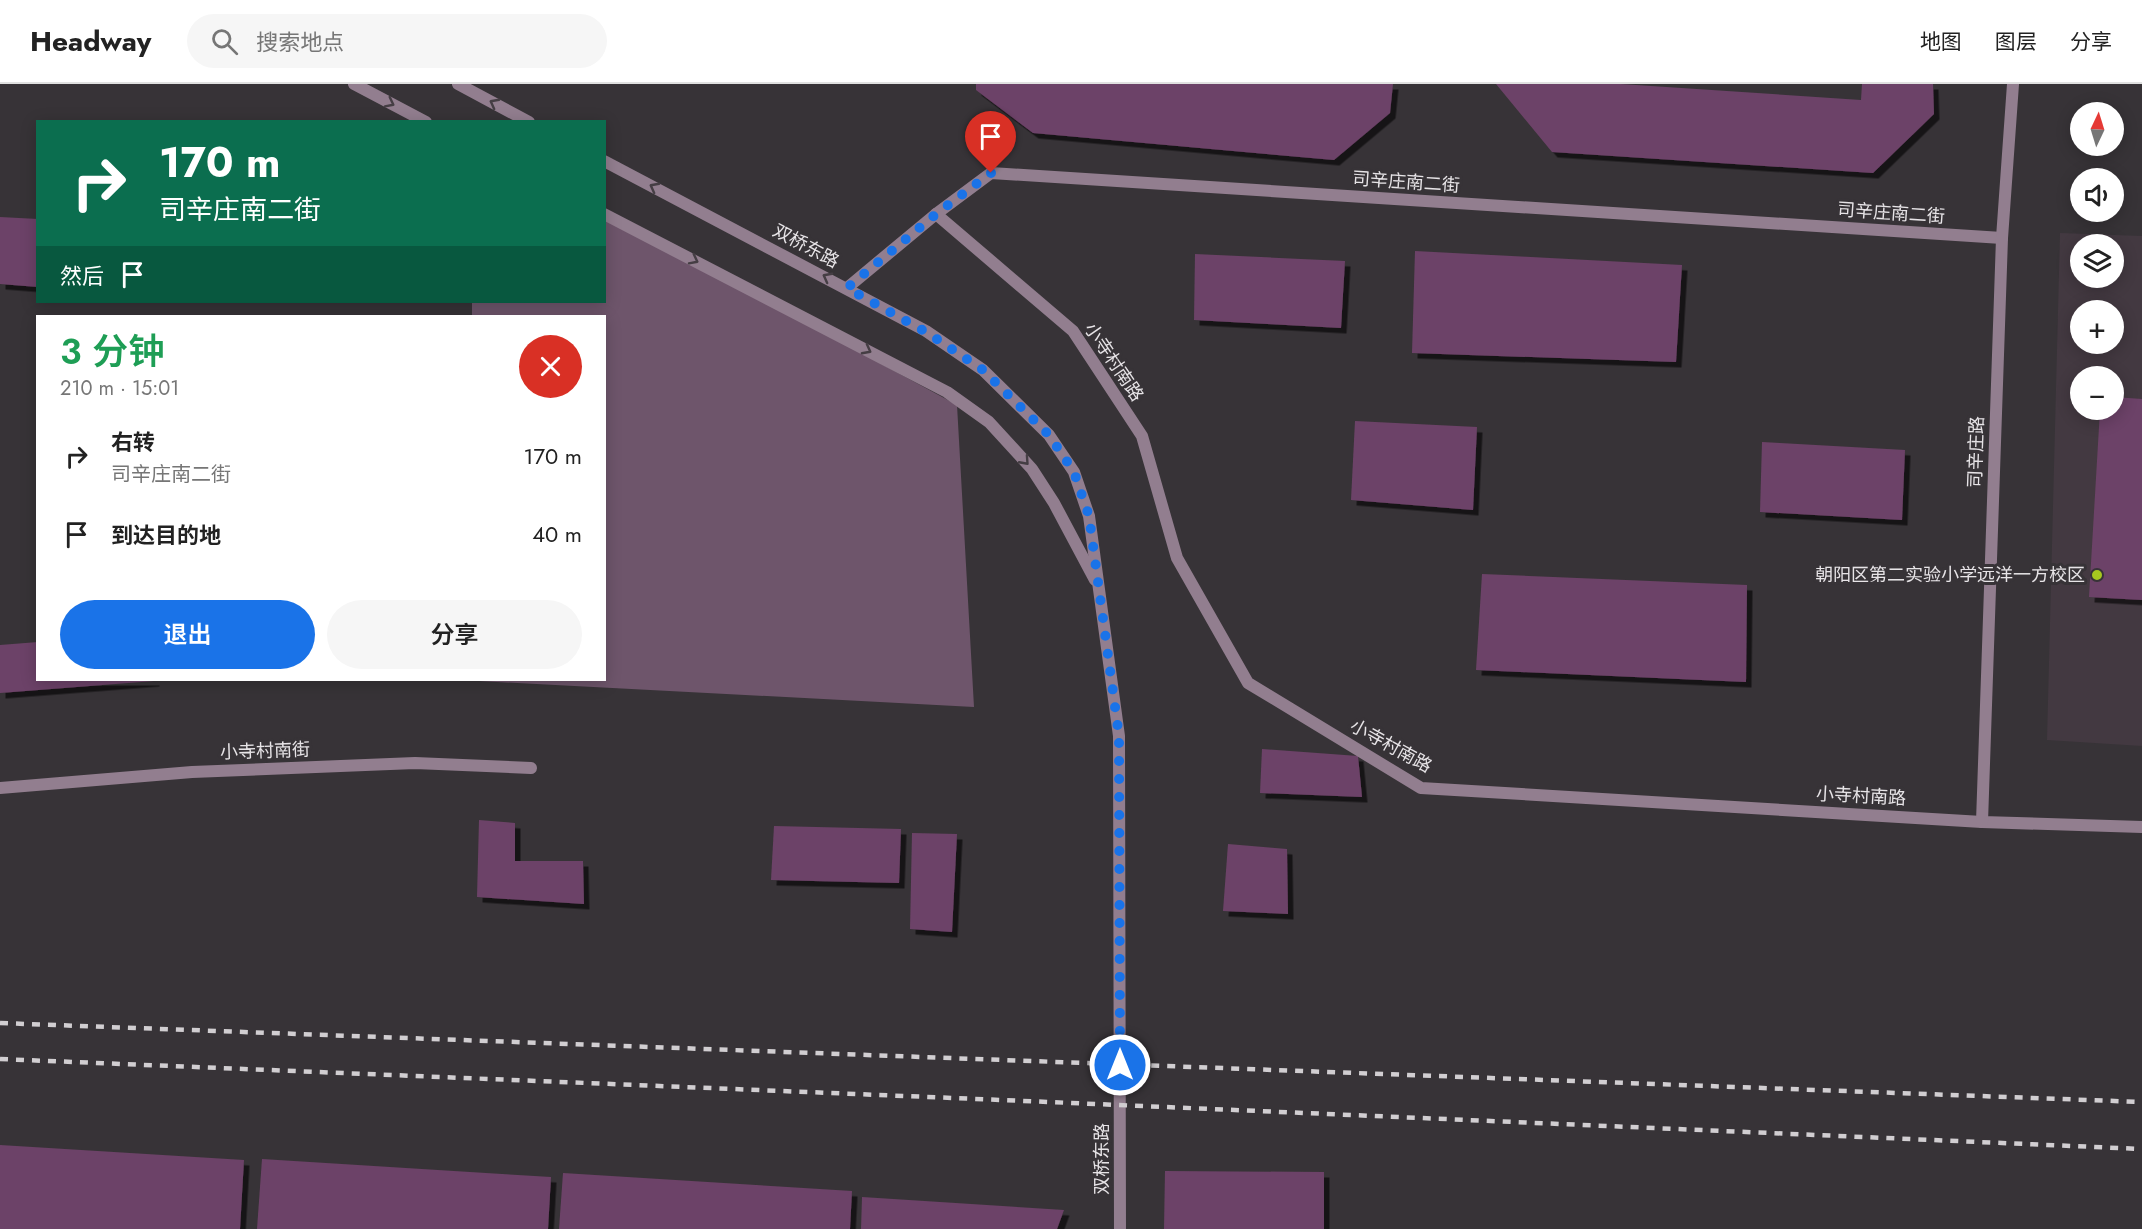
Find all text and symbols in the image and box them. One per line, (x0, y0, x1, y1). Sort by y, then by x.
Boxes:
search box (187, 14, 607, 68)
text: Headway (30, 21, 151, 62)
icon: search (208, 25, 241, 58)
text: 搜索地点 (256, 26, 344, 58)
text: 地图 (1920, 27, 1962, 57)
text: 图层 (1995, 27, 2037, 57)
text: 分享 (2070, 27, 2112, 57)
one-way arrow (384, 96, 394, 107)
one-way arrow (489, 99, 500, 110)
north arrow (2070, 102, 2124, 156)
map controls (2070, 102, 2124, 420)
pin (965, 111, 1016, 173)
icon: arrive (974, 120, 1007, 153)
text: 170 m (159, 132, 281, 193)
icon: right (60, 144, 138, 222)
street label: 司辛庄南二街 (1351, 165, 1461, 199)
button: sound (2070, 168, 2124, 222)
one-way arrow (650, 183, 660, 194)
text: 司辛庄南二街 (159, 190, 321, 229)
street label: 司辛庄南二街 (1836, 196, 1946, 230)
street label: 双桥东路 (768, 218, 844, 274)
button: layers (2070, 234, 2124, 288)
one-way arrow (687, 253, 698, 264)
icon: arrive (116, 258, 149, 291)
text: 然后 (60, 260, 104, 292)
one-way arrow (822, 273, 833, 285)
button: + (2070, 300, 2124, 354)
street label: 小寺村南路 (1078, 317, 1150, 407)
text: 3 分钟 (60, 325, 164, 377)
button: close (519, 335, 582, 398)
one-way arrow (861, 342, 872, 354)
button: − (2070, 366, 2124, 420)
text: 210 m · 15:01 (60, 374, 179, 403)
street label: 司辛庄路 (1962, 416, 1990, 488)
text: 右转 (111, 426, 155, 458)
icon: right (60, 440, 93, 473)
text: 170 m (524, 440, 582, 472)
one-way arrow (1017, 454, 1028, 465)
text: 司辛庄南二街 (111, 460, 231, 489)
icon: arrive (60, 518, 93, 551)
text: 40 m (532, 518, 582, 550)
text: 到达目的地 (111, 519, 221, 551)
place label: 朝阳区第二实验小学远洋一方校区 (1815, 562, 2085, 588)
marker: 朝阳区第二实验小学远洋一方校区 (2090, 568, 2104, 582)
button: 退出 (60, 600, 315, 669)
button: 分享 (327, 600, 582, 669)
street label: 小寺村南路 (1345, 713, 1437, 779)
street label: 小寺村南街 (220, 736, 310, 766)
street label: 小寺村南路 (1815, 781, 1907, 811)
position arrow (1088, 1033, 1152, 1097)
street label: 双桥东路 (1089, 1123, 1115, 1195)

